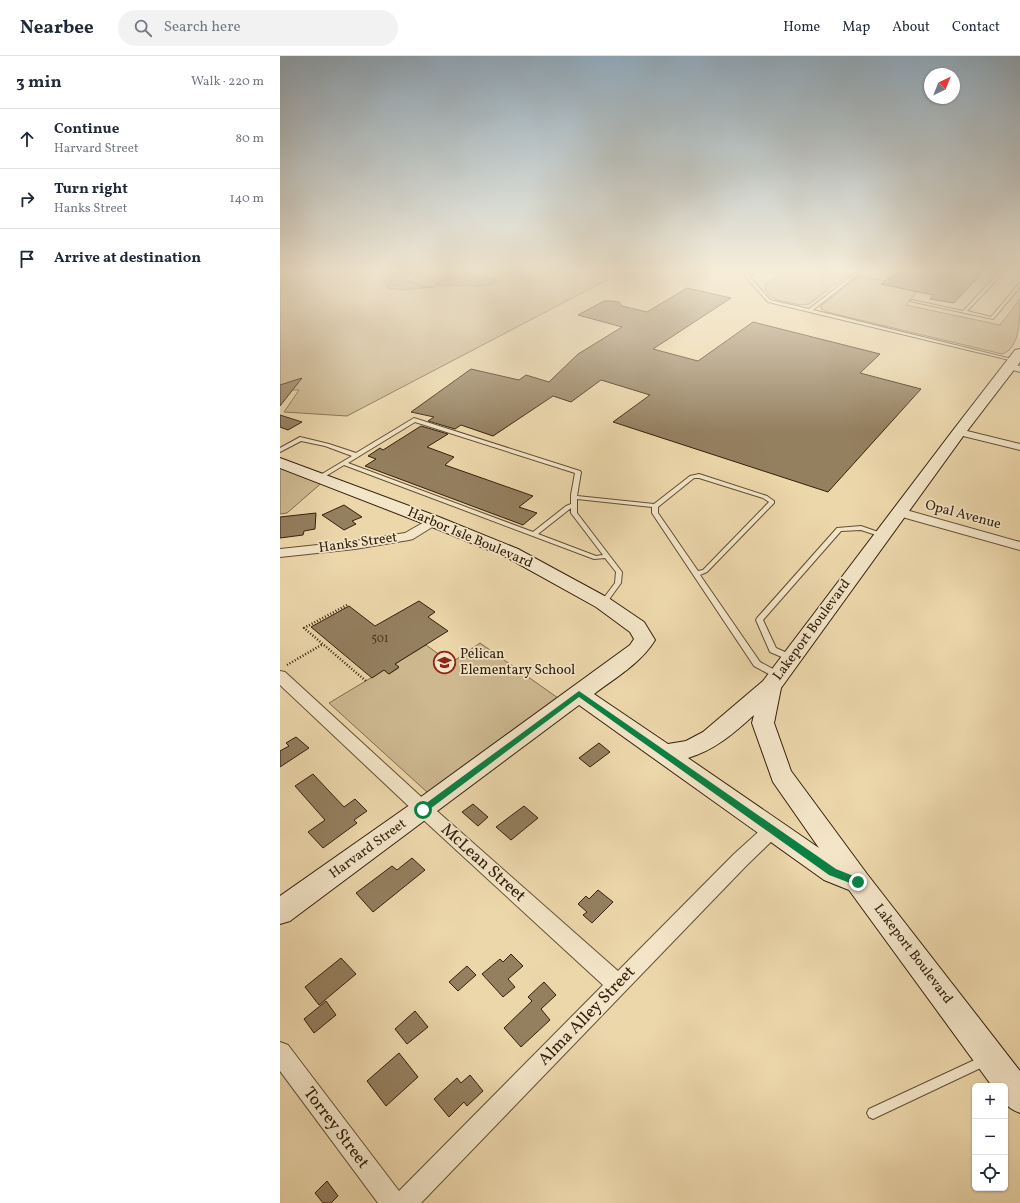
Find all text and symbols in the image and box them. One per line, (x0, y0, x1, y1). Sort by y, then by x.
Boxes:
search box (118, 10, 398, 46)
text: Nearbee (20, 15, 94, 41)
icon: search (132, 17, 154, 39)
text: Search here (164, 17, 241, 38)
text: Home (783, 18, 820, 37)
text: Map (842, 18, 870, 37)
text: About (892, 18, 930, 37)
text: Contact (952, 18, 1000, 37)
north arrow (924, 68, 960, 104)
text: 3 min (16, 71, 62, 94)
text: Walk · 220 m (191, 73, 264, 91)
text: Continue (54, 119, 119, 140)
icon: ahead (16, 128, 38, 150)
text: 80 m (235, 130, 264, 148)
text: Harvard Street (54, 140, 139, 158)
text: Turn right (54, 179, 128, 200)
icon: right (16, 188, 38, 210)
text: 140 m (230, 190, 264, 208)
text: Hanks Street (54, 200, 127, 218)
icon: arrive (16, 248, 38, 270)
text: Arrive at destination (54, 248, 201, 269)
street label: Opal Avenue (923, 496, 1003, 534)
street label: Harbor Isle Boulevard (404, 503, 536, 573)
street label: Hanks Street (318, 528, 399, 558)
street label: Lakeport Boulevard (769, 575, 855, 684)
house number: 501 (371, 631, 389, 647)
place label: Pelican Elementary School (460, 645, 575, 680)
school or university icon: Pelican Elementary School (432, 649, 458, 675)
route start (414, 801, 432, 819)
street label: Harvard Street (326, 815, 410, 883)
street label: McLean Street (435, 819, 531, 907)
route end (849, 873, 867, 891)
street label: Lakeport Boulevard (869, 900, 957, 1008)
street label: Alma Alley Street (533, 961, 641, 1071)
street label: Torrey Street (298, 1083, 374, 1174)
map controls (972, 1083, 1008, 1191)
button: + (972, 1083, 1008, 1119)
button: − (972, 1119, 1008, 1155)
button: locate (972, 1155, 1008, 1191)

